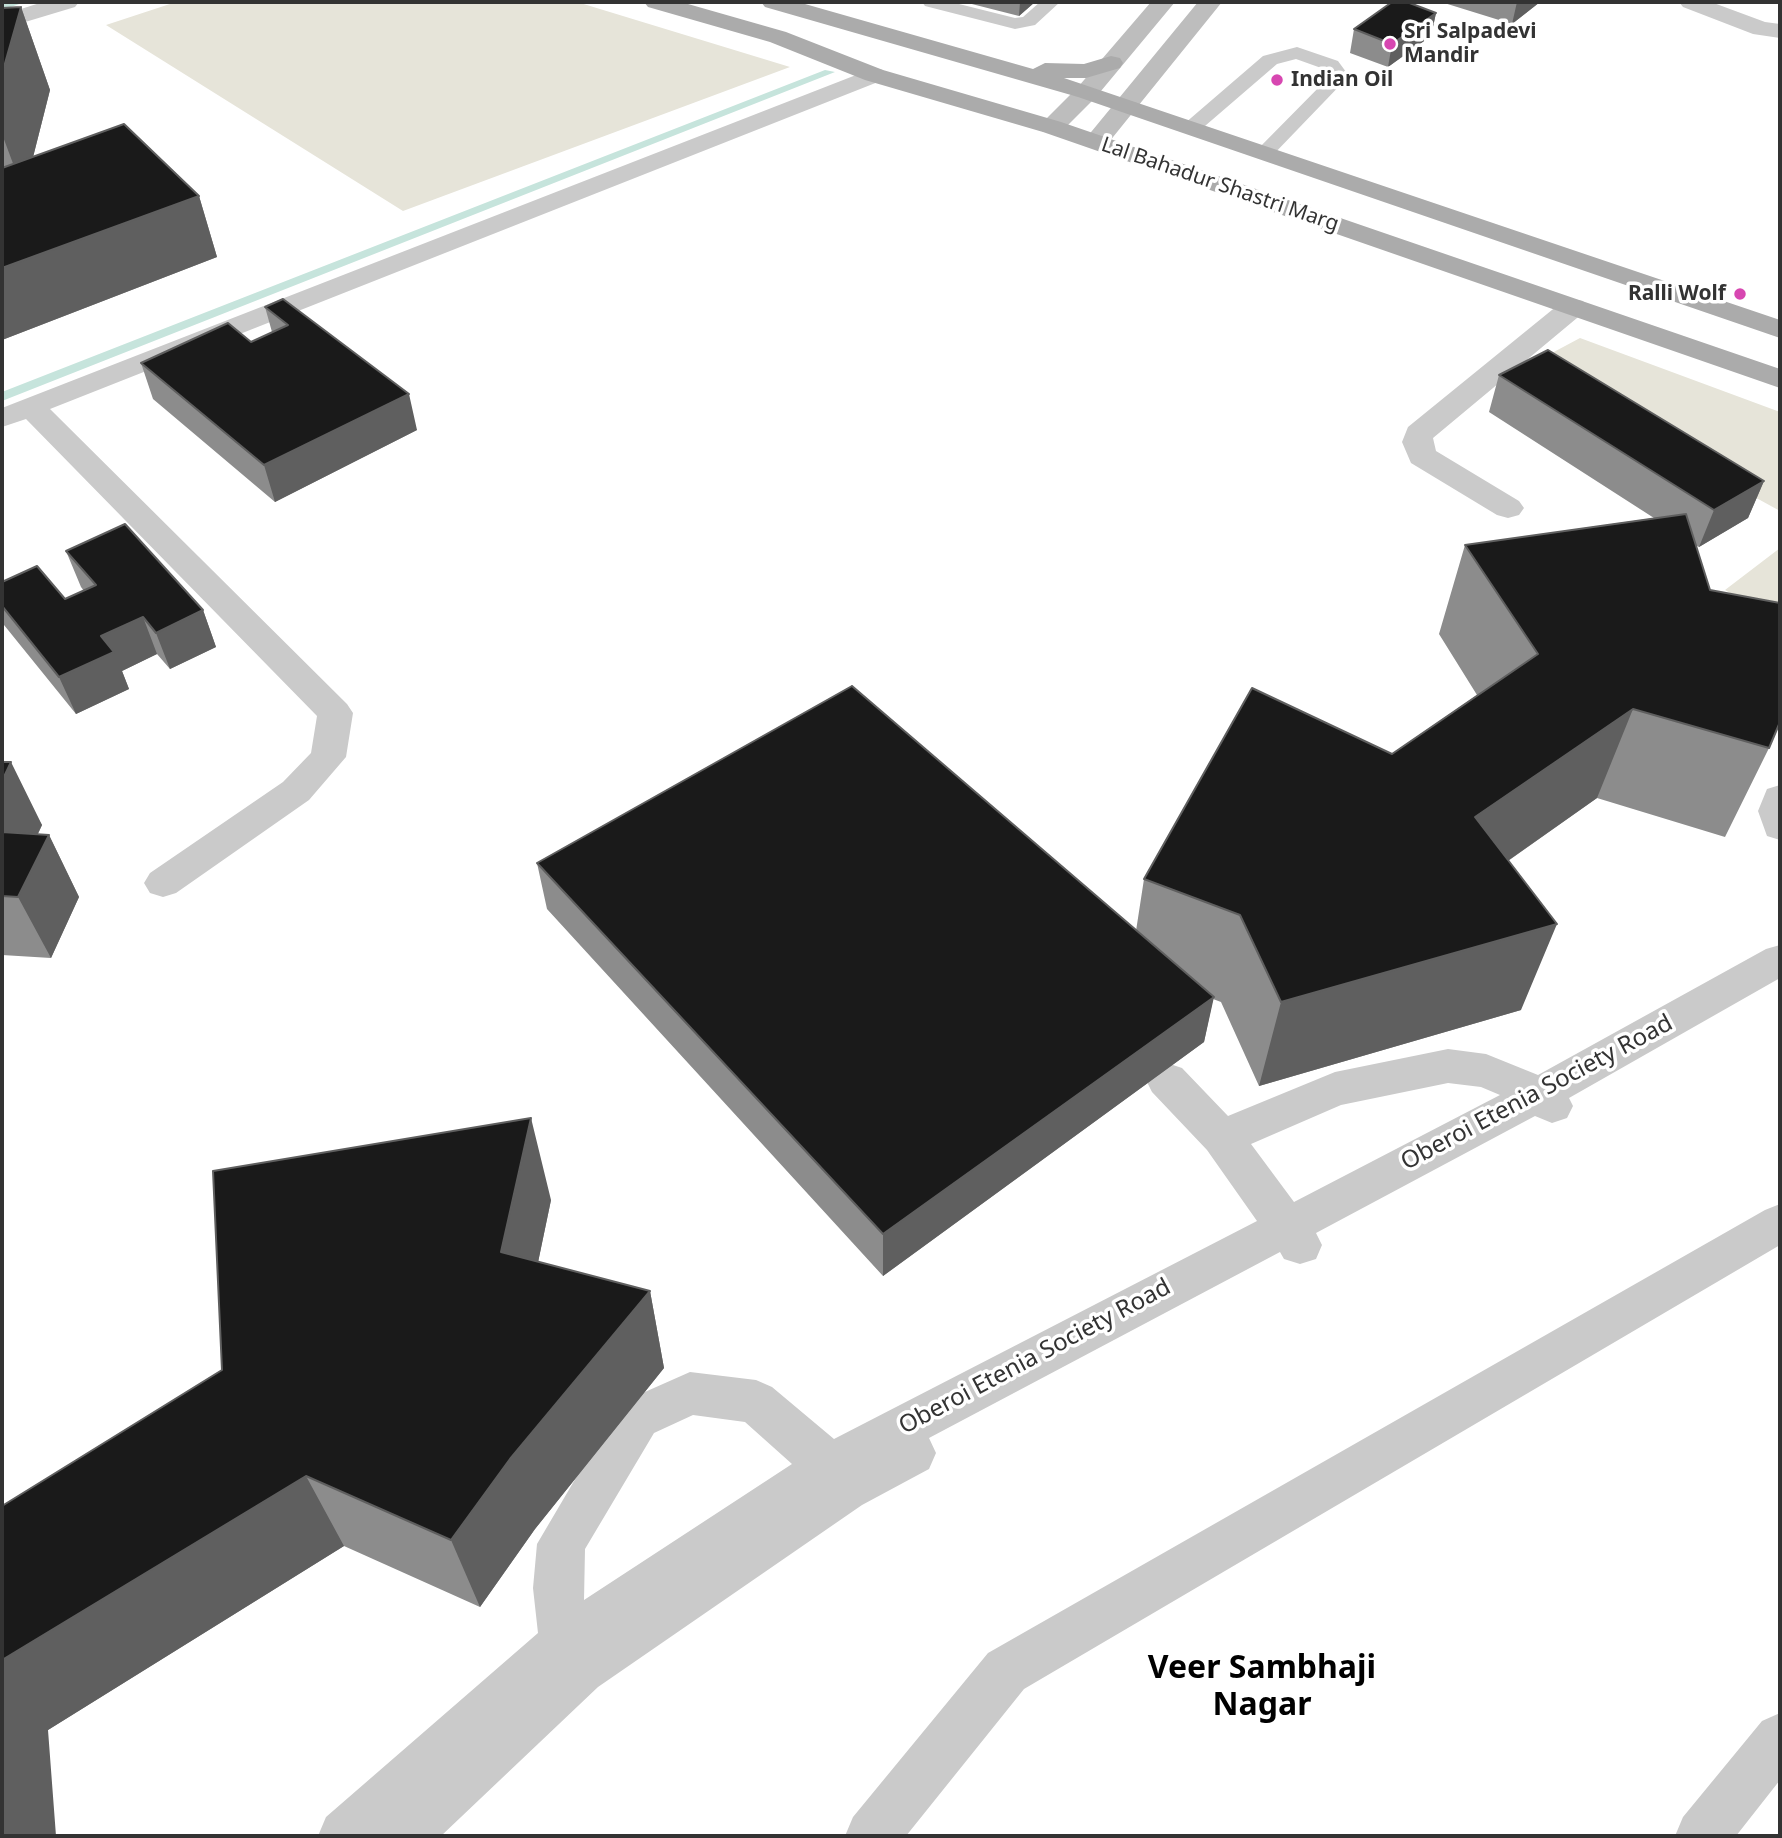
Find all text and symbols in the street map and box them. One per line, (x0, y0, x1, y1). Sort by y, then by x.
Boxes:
place label: Sri Salpadevi Mandir (1404, 19, 1537, 69)
marker: Sri Salpadevi Mandir (1382, 36, 1398, 52)
place label: Indian Oil (1291, 67, 1393, 93)
marker: Indian Oil (1269, 72, 1285, 88)
street label: Lal Bahadur Shastri Marg (1098, 132, 1342, 238)
place label: Ralli Wolf (1628, 281, 1726, 307)
marker: Ralli Wolf (1732, 286, 1748, 302)
street label: Oberoi Etenia Society Road (1396, 1009, 1678, 1177)
street label: Oberoi Etenia Society Road (894, 1273, 1176, 1441)
district label: Veer Sambhaji Nagar (1148, 1650, 1376, 1725)

